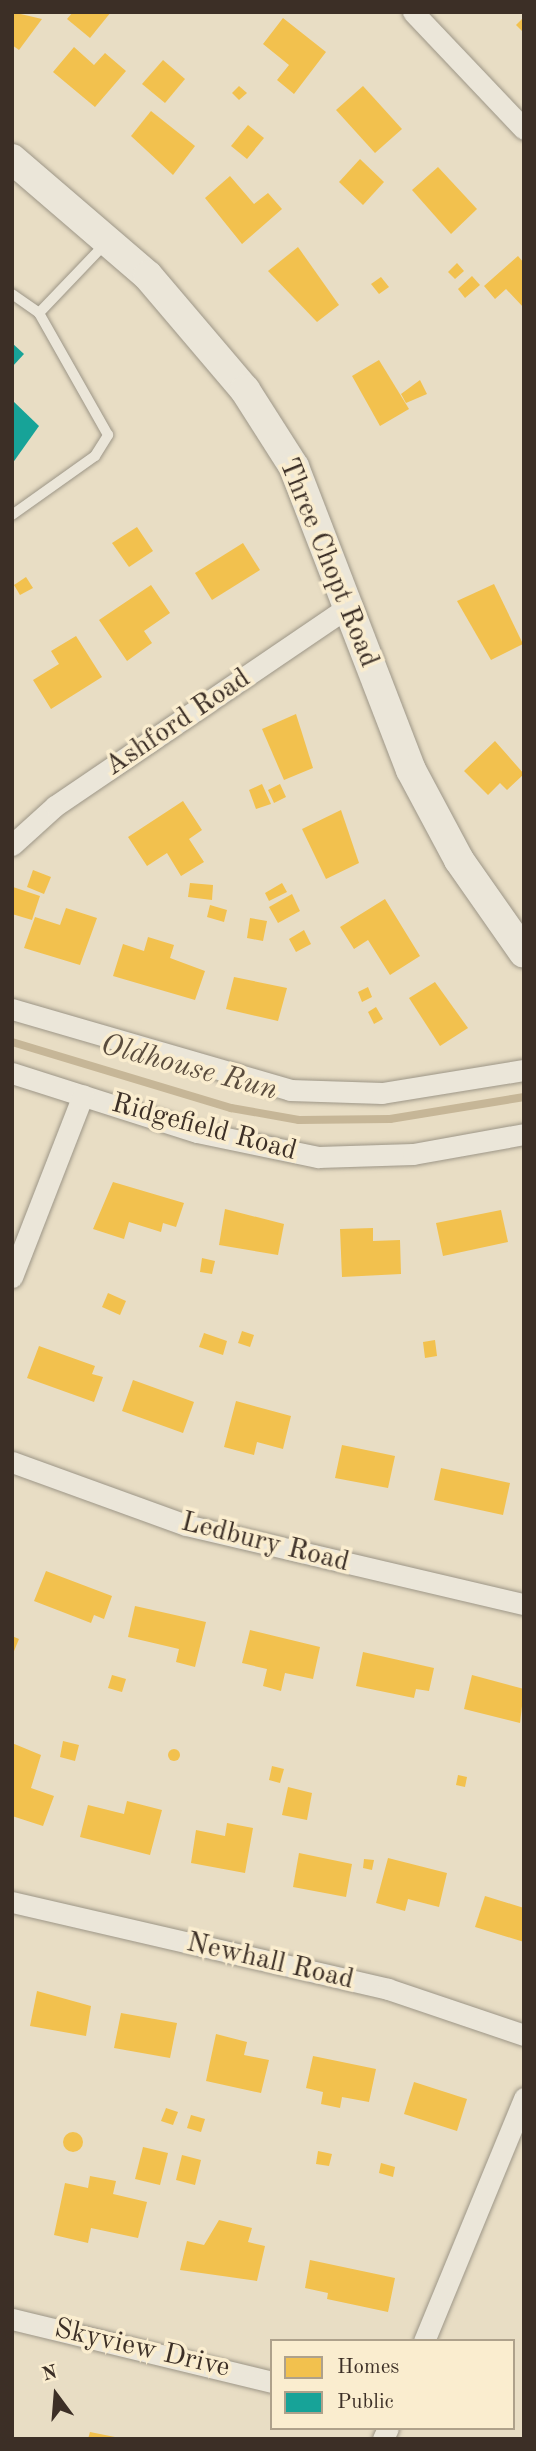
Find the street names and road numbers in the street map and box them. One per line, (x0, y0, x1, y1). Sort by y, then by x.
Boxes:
street label: Three Chopt Road (271, 453, 385, 673)
street label: Ashford Road (99, 662, 257, 784)
street label: Ridgefield Road (108, 1087, 300, 1169)
street label: Ledbury Road (177, 1506, 353, 1580)
street label: Newhall Road (183, 1926, 357, 1998)
street label: Skyview Drive (51, 2313, 233, 2385)

